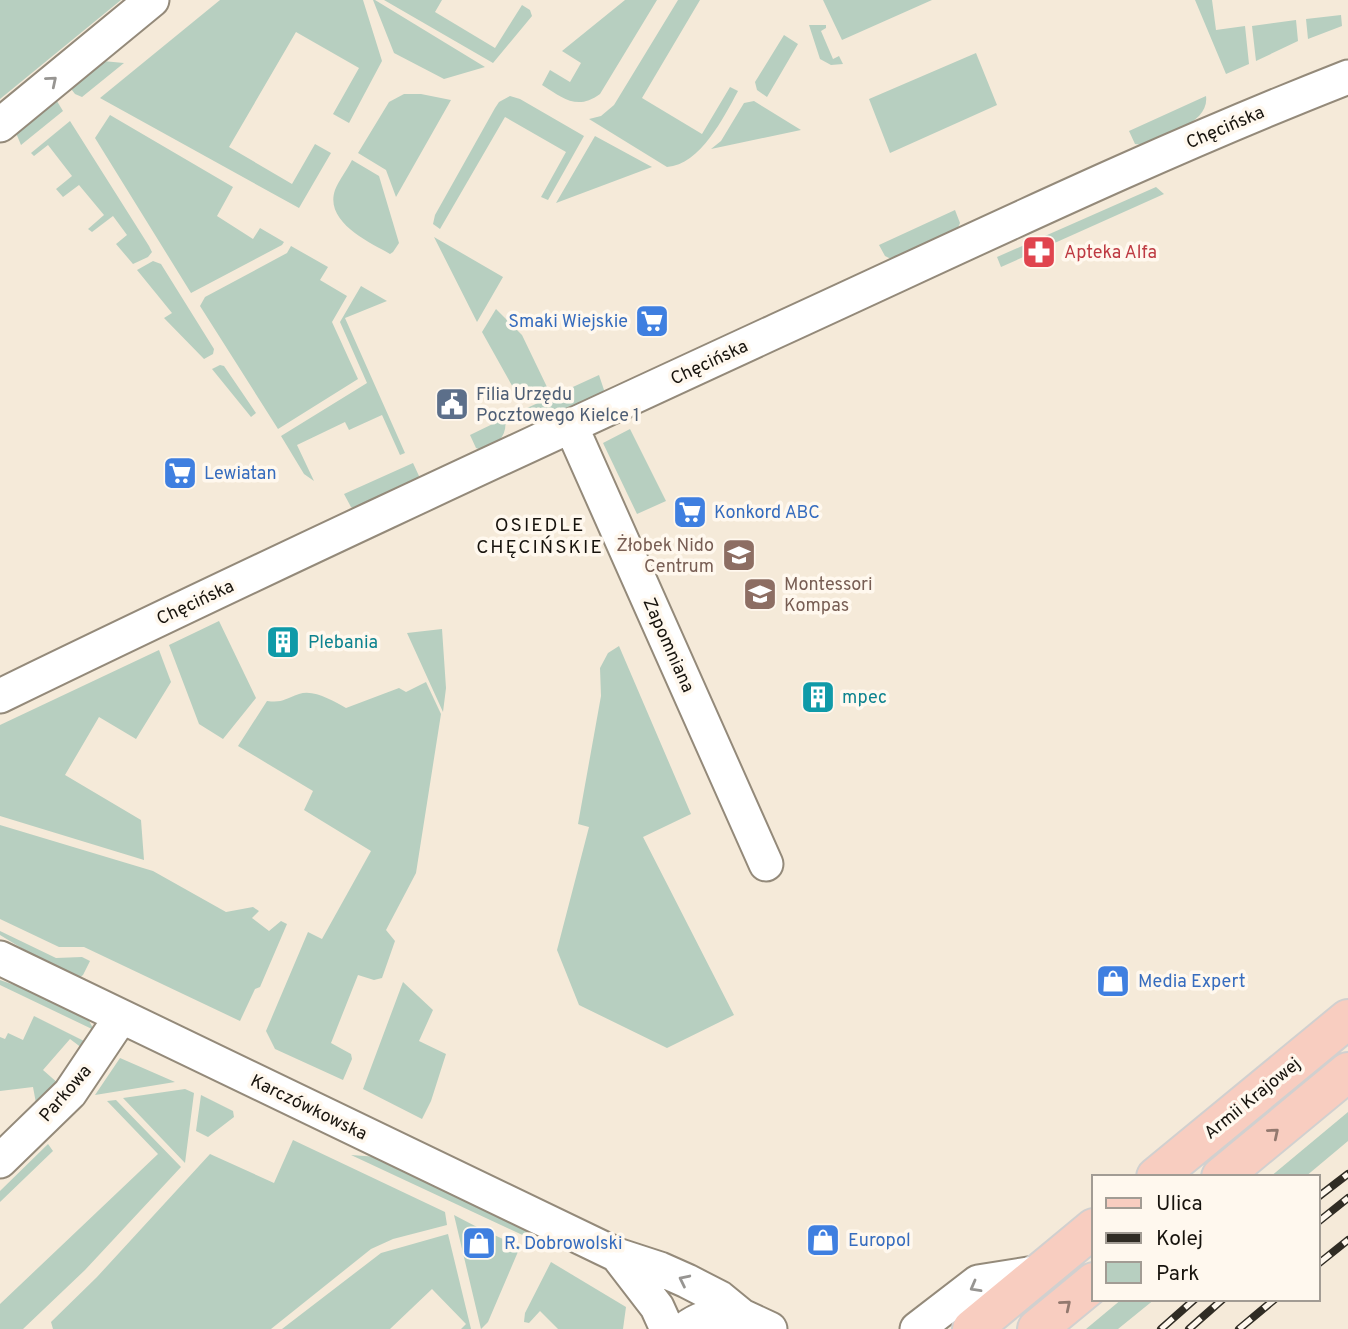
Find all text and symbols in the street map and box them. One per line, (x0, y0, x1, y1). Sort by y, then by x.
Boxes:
one-way arrow (44, 77, 57, 89)
street label: Chęcińska (1183, 102, 1268, 155)
pharmacy icon: Apteka Alfa (1020, 233, 1058, 271)
place label: Apteka Alfa (1064, 242, 1157, 265)
supermarket icon: Smaki Wiejskie (633, 302, 671, 340)
place label: Smaki Wiejskie (508, 311, 628, 334)
street label: Chęcińska (667, 335, 752, 391)
place label: Filia Urzędu Pocztowego Kielce 1 (476, 384, 640, 428)
public building icon: Filia Urzędu Pocztowego Kielce 1 (433, 385, 471, 423)
supermarket icon: Lewiatan (161, 454, 199, 492)
place label: Lewiatan (204, 463, 277, 486)
supermarket icon: Konkord ABC (671, 493, 709, 531)
place label: Konkord ABC (714, 502, 820, 525)
district label: OSIEDLE CHĘCIŃSKIE (476, 514, 604, 560)
place label: Żłobek Nido Centrum (616, 533, 714, 579)
school or university icon: Żłobek Nido Centrum (720, 536, 758, 574)
place label: Montessori Kompas (784, 574, 873, 618)
street label: Chęcińska (153, 575, 238, 631)
school or university icon: Montessori Kompas (741, 575, 779, 613)
street label: Zapomniana (637, 595, 699, 697)
building icon: Plebania (264, 623, 302, 661)
place label: Plebania (308, 632, 378, 655)
building icon: mpec (799, 678, 837, 716)
place label: mpec (842, 687, 887, 710)
shop icon: Media Expert (1094, 962, 1132, 1000)
place label: Media Expert (1138, 971, 1246, 994)
street label: Armii Krajowej (1200, 1053, 1306, 1145)
street label: Parkowa (35, 1061, 97, 1127)
street label: Karczówkowska (246, 1070, 371, 1147)
one-way arrow (1265, 1129, 1278, 1141)
legend (1092, 1175, 1320, 1301)
text: Ulica (1156, 1191, 1203, 1218)
shop icon: Europol (804, 1221, 842, 1259)
shop icon: R. Dobrowolski (460, 1224, 498, 1262)
text: Kolej (1156, 1226, 1203, 1253)
place label: Europol (848, 1230, 911, 1253)
place label: R. Dobrowolski (504, 1233, 623, 1256)
text: Park (1156, 1261, 1199, 1288)
one-way arrow (679, 1274, 691, 1288)
one-way arrow (970, 1278, 982, 1292)
one-way arrow (1058, 1301, 1070, 1314)

